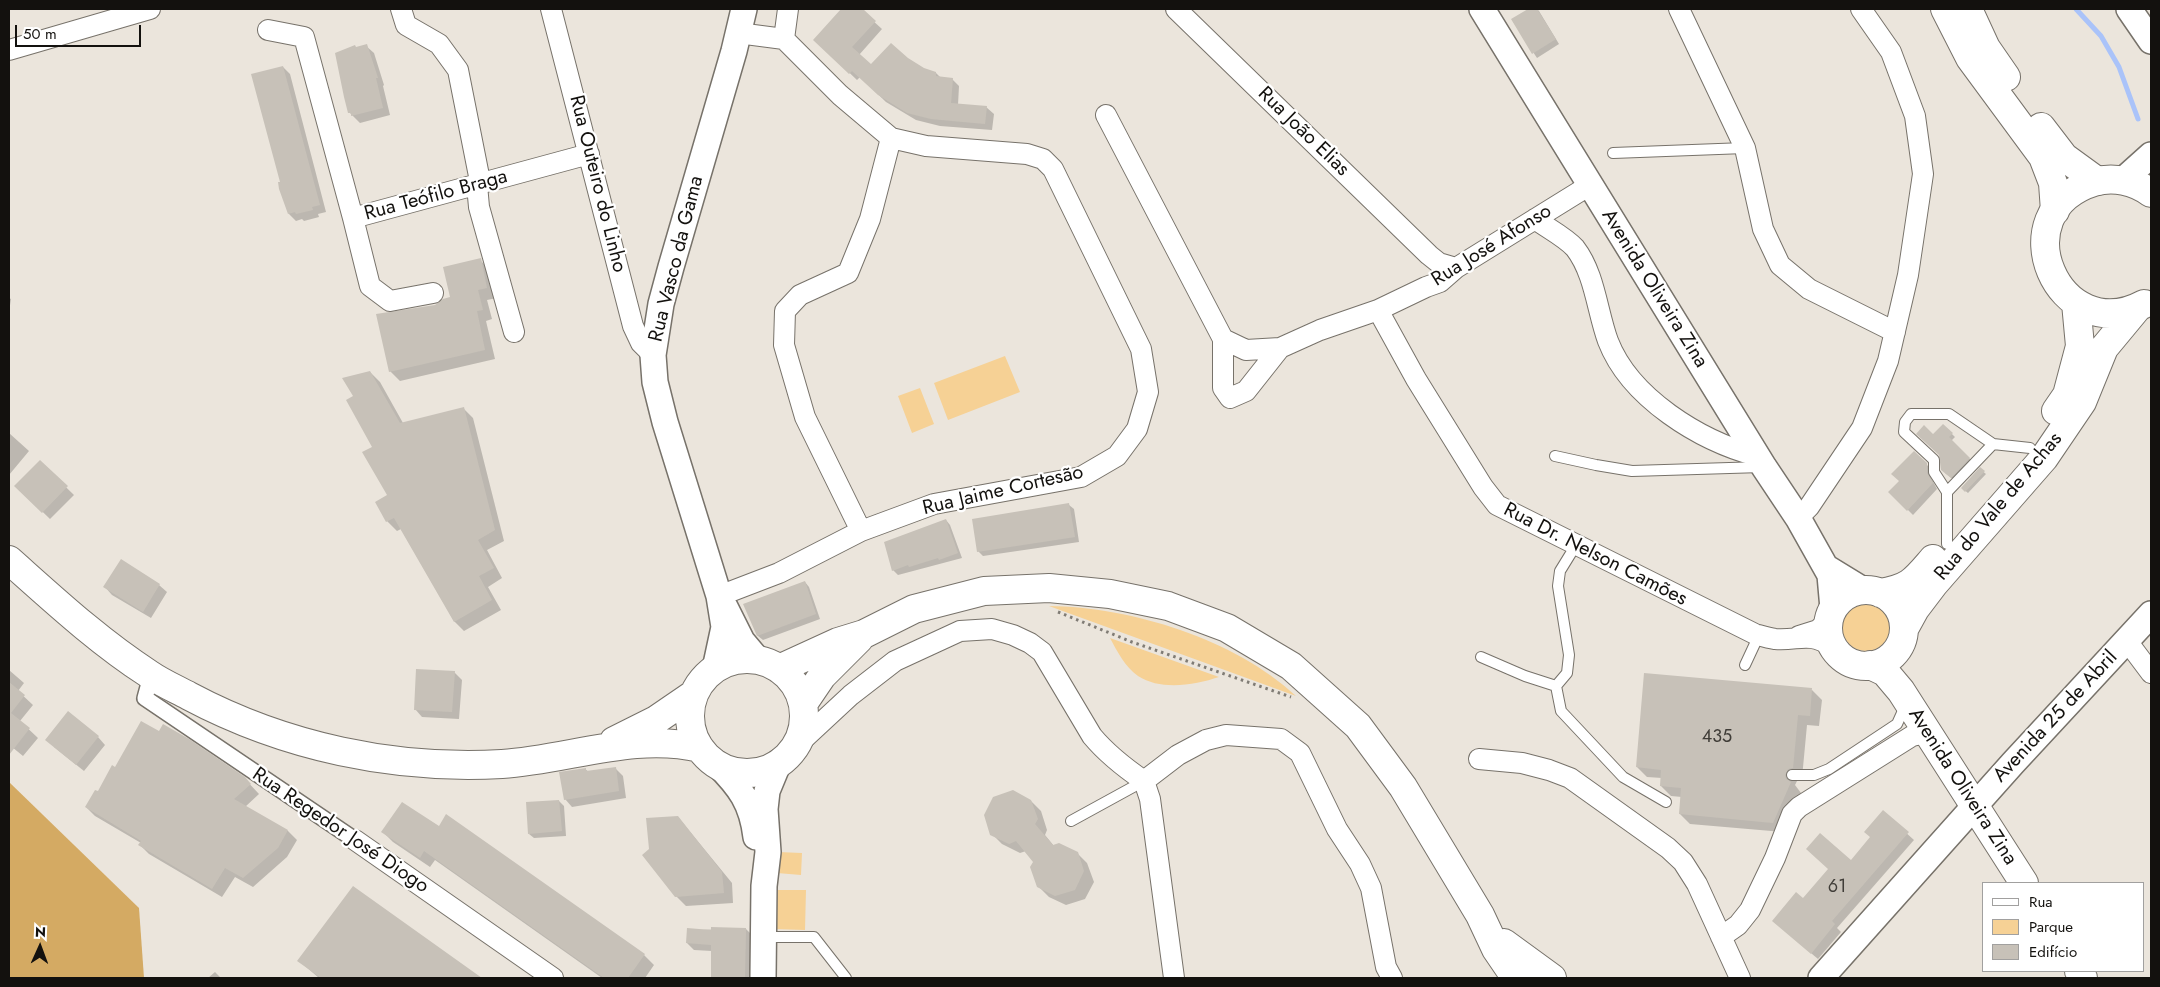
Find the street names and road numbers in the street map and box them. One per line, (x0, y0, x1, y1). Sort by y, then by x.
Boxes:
street label: Rua João Elias (1252, 82, 1354, 182)
street label: Rua Outeiro do Linho (563, 93, 631, 275)
street label: Rua Teófilo Braga (362, 165, 510, 227)
street label: Rua Vasco da Gama (645, 174, 709, 344)
street label: Rua José Afonso (1428, 200, 1556, 292)
street label: Avenida Oliveira Zina (1596, 205, 1712, 373)
street label: Rua do Vale de Achas (1930, 428, 2068, 586)
street label: Rua Jaime Cortesão (920, 461, 1086, 521)
street label: Rua Dr. Nelson Camões (1499, 498, 1691, 612)
street label: Avenida 25 de Abril (1989, 646, 2123, 788)
street label: Avenida Oliveira Zina (1902, 704, 2022, 870)
street label: Rua Regedor José Diogo (247, 763, 433, 899)

